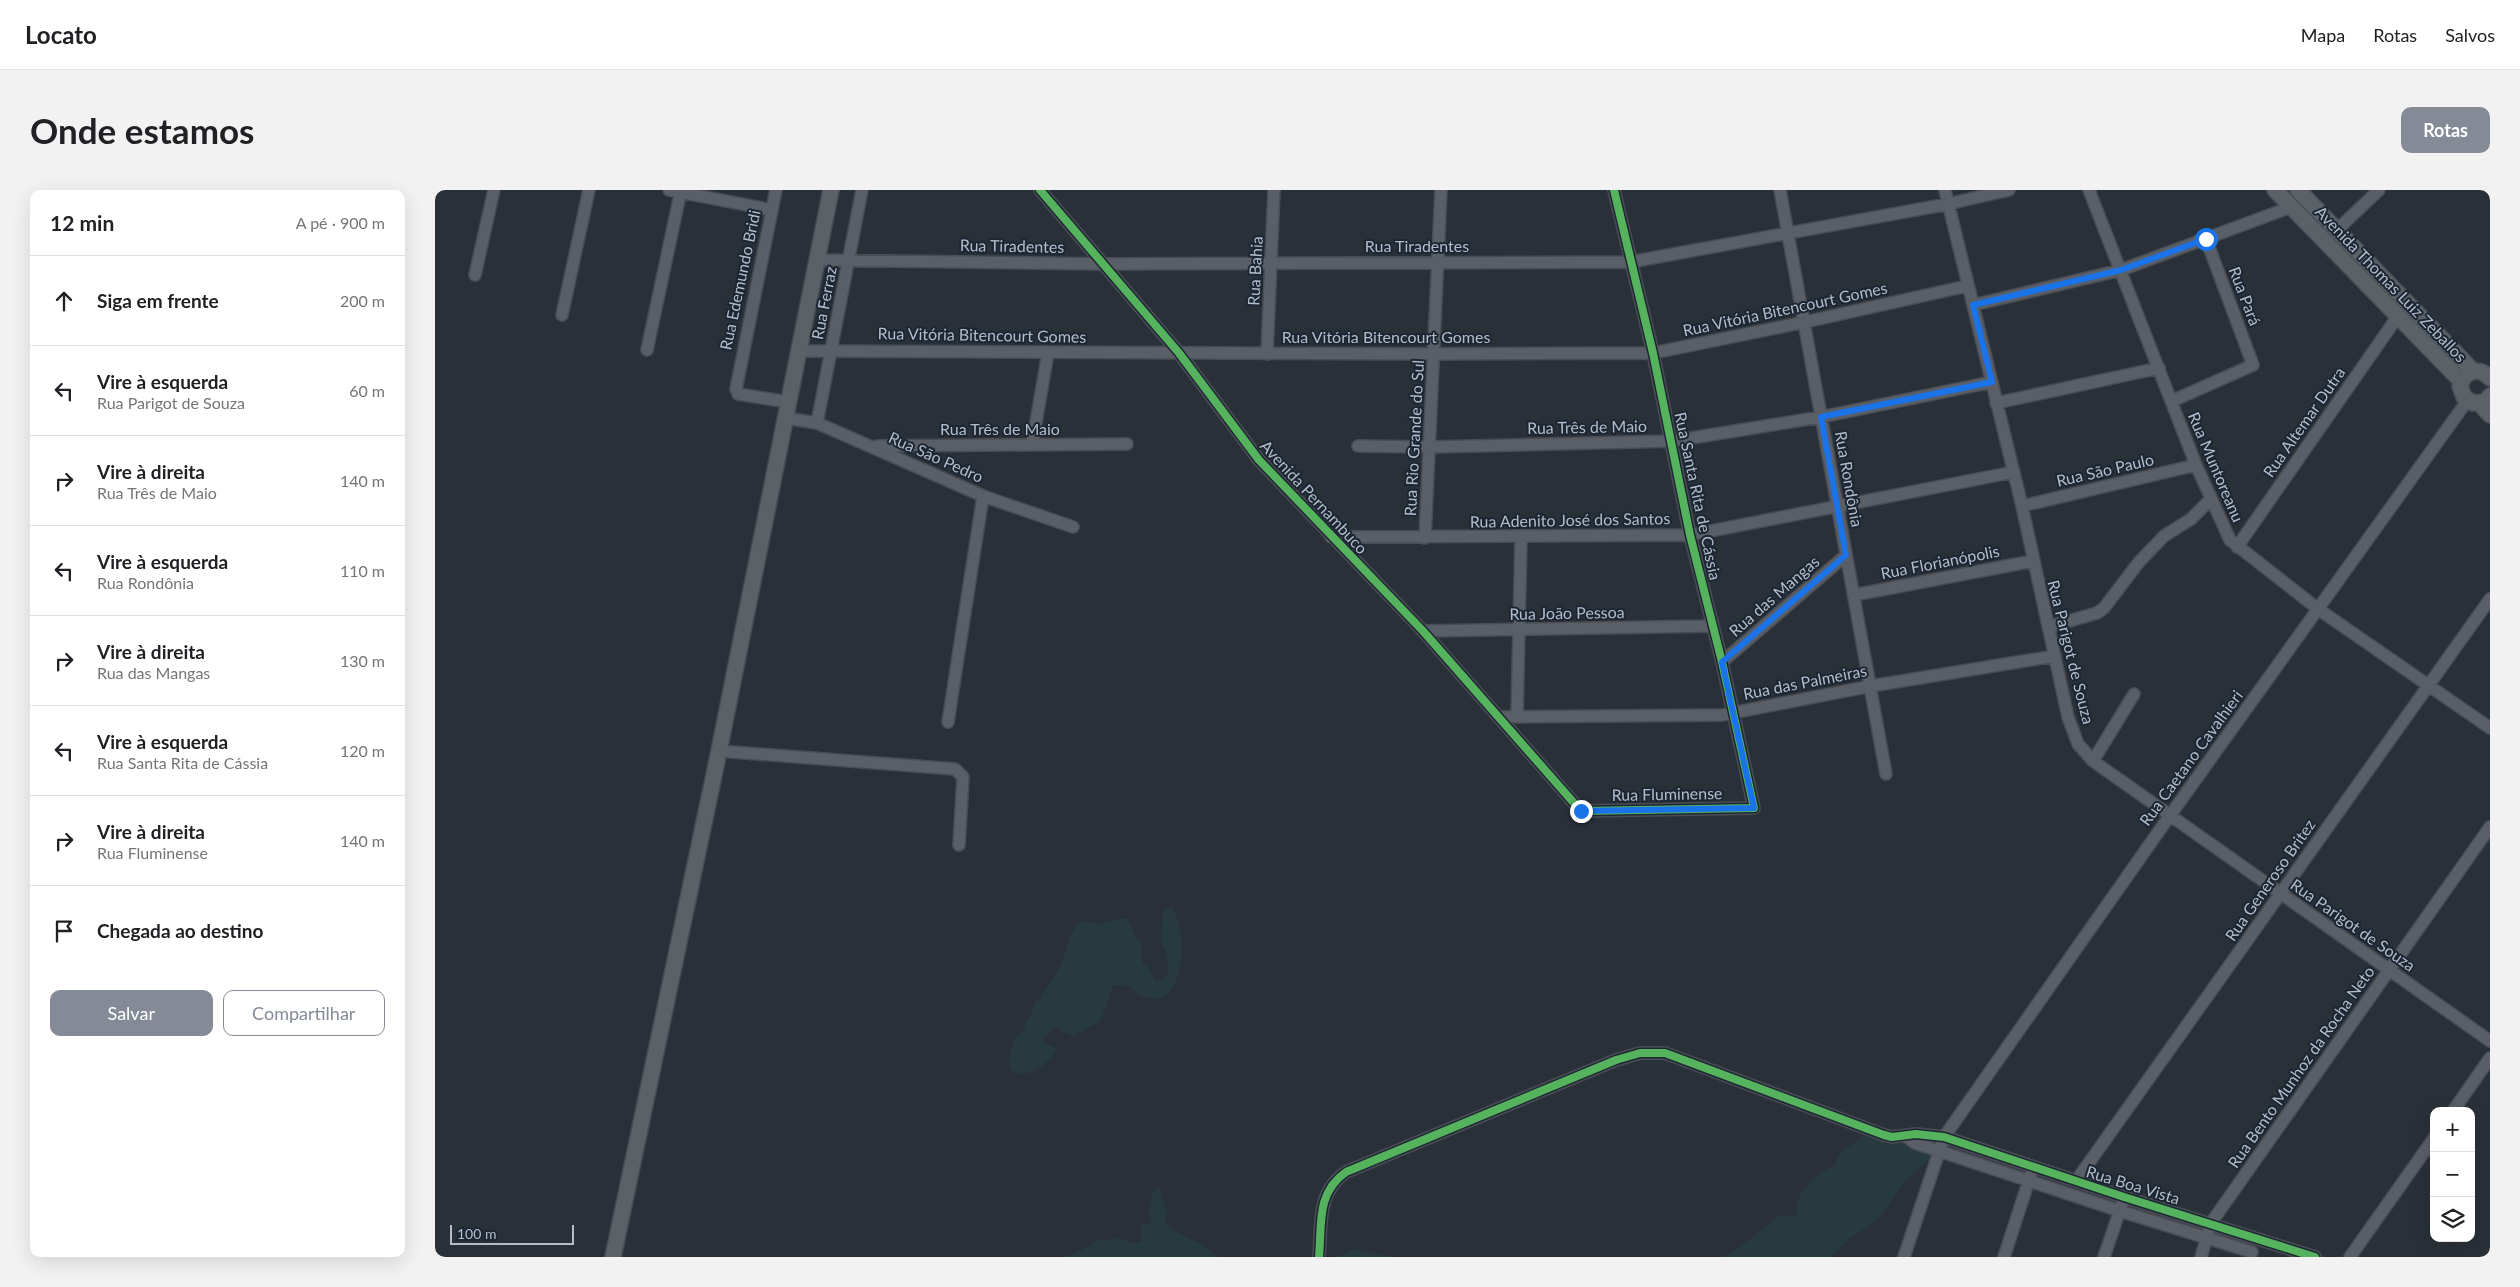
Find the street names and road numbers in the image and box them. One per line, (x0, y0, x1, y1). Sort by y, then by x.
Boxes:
street label: Avenida Thomas Luiz Zeballos (2312, 202, 2471, 366)
street label: Rua Edemundo Bridi (715, 208, 764, 352)
street label: Rua Tiradentes (960, 235, 1064, 256)
street label: Rua Bahia (1243, 236, 1266, 306)
street label: Rua Tiradentes (1365, 236, 1469, 255)
street label: Rua Pará (2226, 264, 2265, 328)
street label: Rua Ferraz (807, 265, 840, 341)
street label: Rua Vitória Bitencourt Gomes (1681, 278, 1889, 339)
street label: Rua Vitória Bitencourt Gomes (878, 323, 1087, 346)
street label: Rua Vitória Bitencourt Gomes (1282, 327, 1490, 346)
street label: Rua Rio Grande do Sul (1400, 359, 1427, 517)
street label: Rua Altemar Dutra (2259, 363, 2349, 480)
street label: Rua Muntoreanu (2185, 409, 2248, 525)
street label: Rua Santa Rita de Cássia (1671, 410, 1726, 582)
street label: Rua Três de Maio (1527, 416, 1647, 437)
street label: Rua Três de Maio (940, 419, 1060, 438)
street label: Rua São Pedro (886, 427, 986, 486)
street label: Rua Rondônia (1832, 430, 1867, 528)
street label: Avenida Pernambuco (1257, 436, 1372, 557)
street label: Rua São Paulo (2054, 449, 2155, 490)
street label: Rua Adenito José dos Santos (1470, 508, 1670, 531)
street label: Rua Florianópolis (1879, 541, 2001, 582)
street label: Rua das Mangas (1725, 551, 1823, 640)
street label: Rua Parigot de Souza (2044, 578, 2099, 726)
street label: Rua João Pessoa (1509, 602, 1625, 623)
street label: Rua das Palmeiras (1741, 660, 1868, 703)
street label: Rua Caetano Cavalhieri (2135, 686, 2246, 829)
street label: Rua Fluminense (1611, 783, 1723, 804)
street label: Rua Generoso Britez (2221, 815, 2319, 944)
street label: Rua Parigot de Souza (2287, 874, 2419, 975)
street label: Rua Bento Munhoz da Rocha Neto (2223, 962, 2378, 1171)
street label: Rua Boa Vista (2084, 1161, 2182, 1208)

